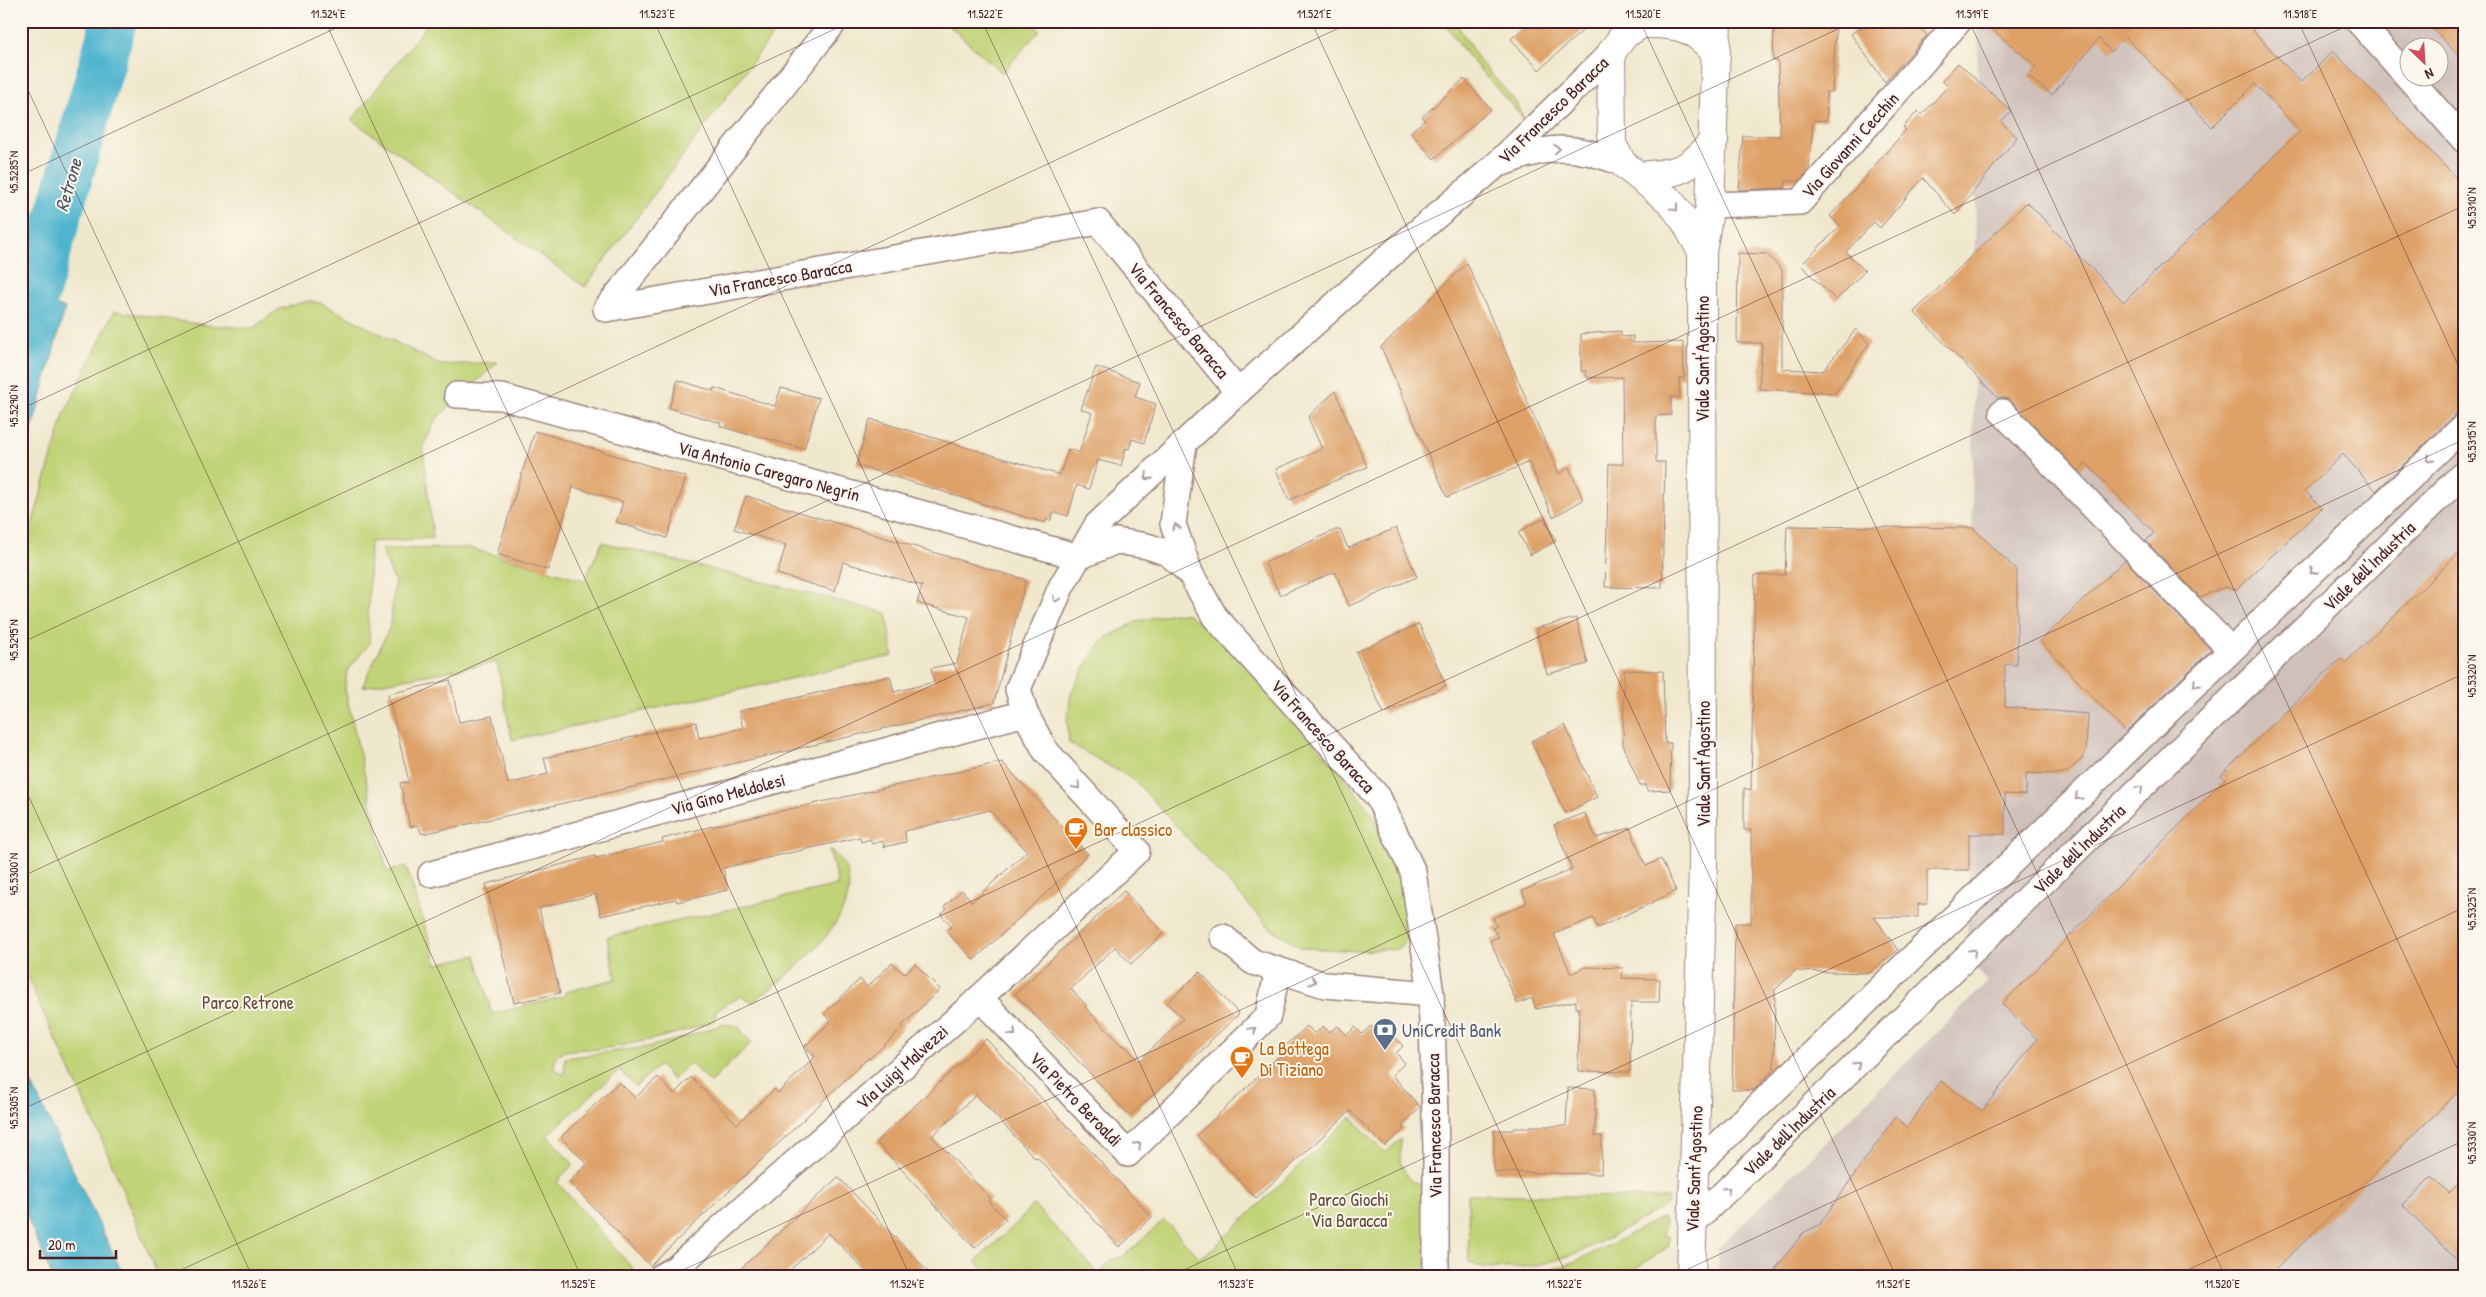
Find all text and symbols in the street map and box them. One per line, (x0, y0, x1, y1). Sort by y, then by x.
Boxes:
text: 11.524°E (311, 5, 346, 22)
text: 11.523°E (639, 5, 675, 22)
text: 11.522°E (967, 5, 1004, 22)
text: 11.521°E (1297, 5, 1332, 22)
text: 11.520°E (1625, 5, 1661, 22)
text: 11.519°E (1955, 5, 1989, 22)
text: 11.518°E (2283, 5, 2318, 22)
north arrow (2398, 38, 2448, 88)
street label: Via Francesco Baracca (1492, 51, 1614, 169)
text: N (2422, 64, 2437, 85)
street label: Via Giovanni Cecchin (1796, 87, 1904, 203)
one-way arrow (1554, 144, 1562, 155)
text: 45.5285°N (5, 151, 22, 193)
water label: Retrone (48, 154, 88, 214)
text: 45.5310°N (2463, 187, 2480, 229)
one-way arrow (1670, 202, 1678, 211)
street label: Via Francesco Baracca (706, 253, 854, 303)
street label: Via Francesco Baracca (1123, 256, 1235, 384)
street label: Viale Sant'Agostino (1690, 296, 1715, 422)
text: 45.5290°N (5, 385, 22, 427)
text: 45.5315°N (2463, 421, 2480, 463)
street label: Via Antonio Caregaro Negrin (675, 435, 863, 507)
one-way arrow (2426, 453, 2435, 462)
one-way arrow (1145, 471, 1154, 480)
street label: Viale dell'Industria (2317, 515, 2421, 617)
one-way arrow (1171, 523, 1181, 531)
one-way arrow (2309, 566, 2318, 575)
one-way arrow (1051, 594, 1062, 603)
text: 45.5295°N (5, 619, 22, 661)
text: 45.5320°N (2463, 655, 2480, 697)
street label: Via Francesco Baracca (1265, 674, 1381, 798)
one-way arrow (2192, 678, 2201, 687)
street label: Viale Sant'Agostino (1691, 701, 1716, 827)
street label: Via Gino Meldolesi (668, 767, 788, 821)
one-way arrow (1071, 781, 1080, 790)
one-way arrow (2134, 786, 2143, 795)
one-way arrow (2075, 791, 2084, 800)
street label: Viale dell'Industria (2027, 798, 2131, 900)
cafe icon: Bar classico (1063, 816, 1089, 850)
place label: Bar classico (1094, 817, 1172, 842)
text: 45.5300°N (5, 853, 22, 895)
text: 45.5325°N (2463, 888, 2480, 930)
one-way arrow (1968, 949, 1977, 958)
one-way arrow (1308, 975, 1316, 985)
park label: Parco Retrone (202, 990, 294, 1015)
bank icon: UniCredit Bank (1372, 1017, 1398, 1051)
place label: UniCredit Bank (1402, 1018, 1502, 1043)
street label: Via Luigi Malvezzi (851, 1019, 953, 1115)
one-way arrow (1247, 1027, 1256, 1036)
one-way arrow (1007, 1028, 1016, 1037)
place label: La Bottega Di Tiziano (1260, 1036, 1329, 1082)
cafe icon: La Bottega Di Tiziano (1229, 1045, 1255, 1079)
street label: Via Pietro Beroaldi (1024, 1046, 1128, 1152)
street label: Via Francesco Baracca (1420, 1053, 1448, 1199)
one-way arrow (1851, 1062, 1860, 1071)
street label: Viale dell'Industria (1737, 1080, 1841, 1182)
text: 45.5305°N (5, 1087, 22, 1129)
street label: Viale Sant'Agostino (1679, 1105, 1709, 1233)
text: 45.5330°N (2463, 1122, 2480, 1164)
one-way arrow (1132, 1142, 1141, 1151)
park label: Parco Giochi "Via Baracca" (1305, 1187, 1393, 1233)
one-way arrow (1722, 1187, 1731, 1196)
scale bar (40, 1227, 116, 1259)
text: 20 m (48, 1234, 75, 1255)
text: 11.526°E (232, 1275, 267, 1292)
text: 11.525°E (560, 1275, 596, 1292)
text: 11.524°E (890, 1275, 925, 1292)
text: 11.523°E (1218, 1275, 1254, 1292)
text: 11.522°E (1546, 1275, 1583, 1292)
text: 11.521°E (1876, 1275, 1911, 1292)
text: 11.520°E (2204, 1275, 2240, 1292)

